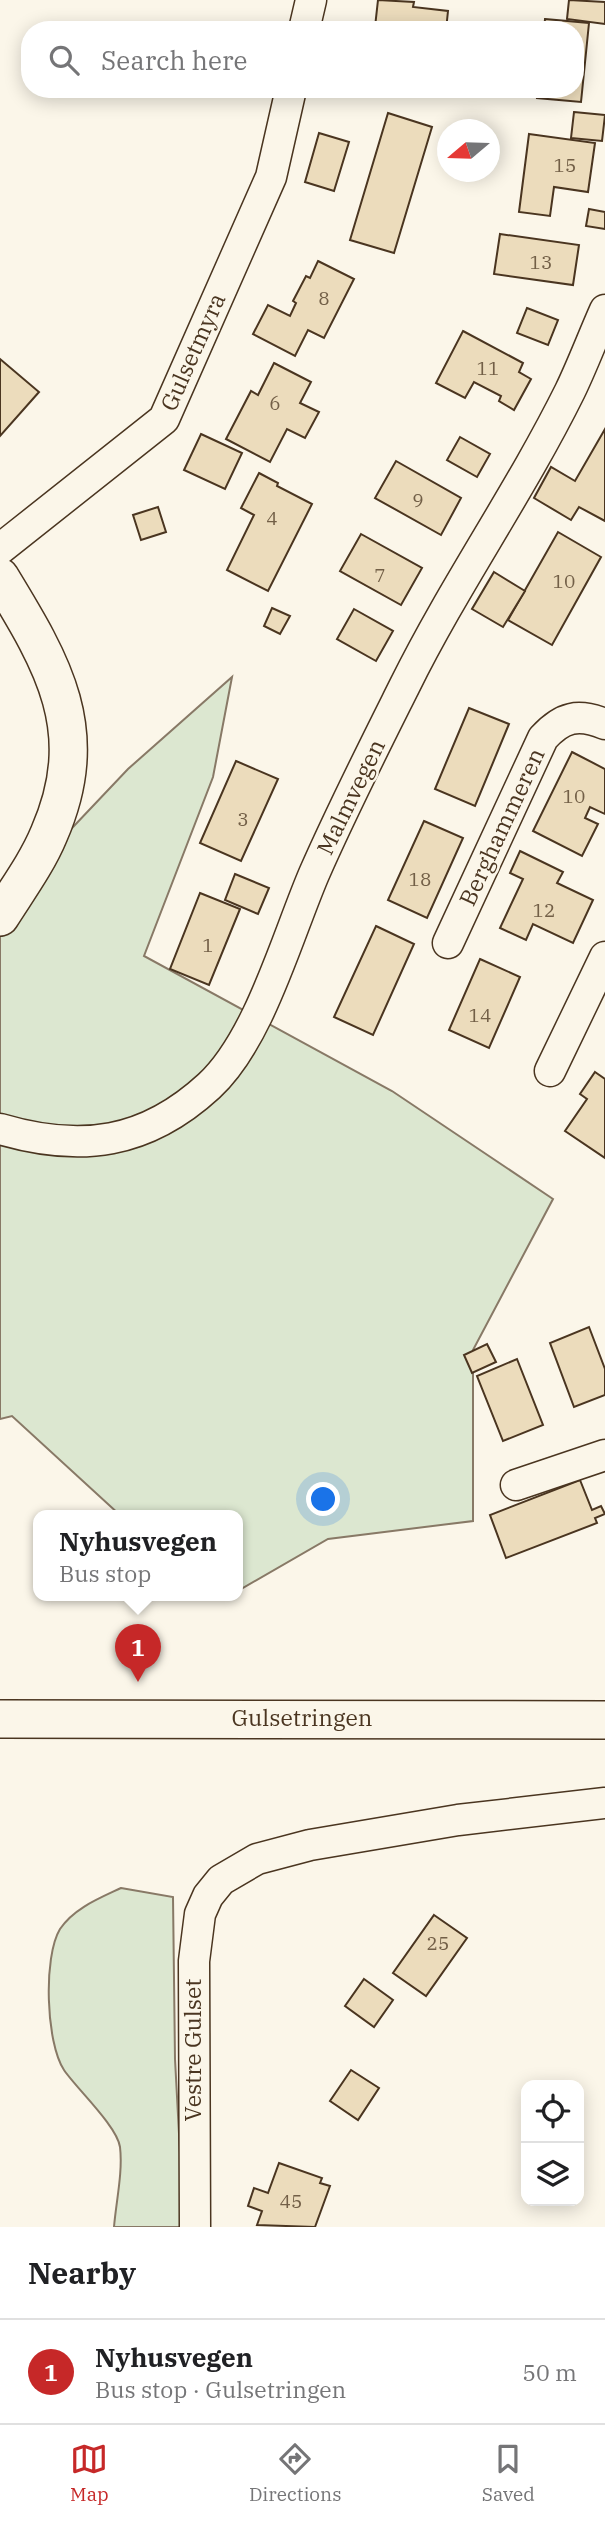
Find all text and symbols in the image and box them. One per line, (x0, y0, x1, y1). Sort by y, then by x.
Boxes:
search box (21, 21, 584, 98)
icon: search (45, 41, 83, 79)
text: Search here (101, 43, 247, 77)
north arrow (437, 119, 500, 182)
house number: 15 (554, 153, 576, 177)
house number: 13 (530, 250, 552, 274)
house number: 8 (318, 286, 330, 310)
street label: Gulsetmyra (153, 288, 231, 415)
house number: 11 (477, 356, 499, 380)
house number: 6 (269, 391, 281, 415)
house number: 9 (412, 488, 424, 512)
house number: 4 (266, 506, 278, 530)
house number: 7 (374, 563, 386, 587)
house number: 10 (553, 569, 575, 593)
street label: Malmvegen (309, 734, 391, 859)
street label: Berghammeren (451, 743, 551, 910)
house number: 10 (563, 784, 585, 808)
house number: 3 (237, 807, 249, 831)
house number: 18 (409, 867, 431, 891)
house number: 12 (533, 898, 555, 922)
house number: 1 (202, 933, 214, 957)
house number: 14 (469, 1003, 491, 1027)
your location (306, 1482, 340, 1516)
popup (33, 1510, 243, 1601)
text: Nyhusvegen (59, 1524, 217, 1558)
text: Bus stop (59, 1558, 151, 1588)
pin: 1 (115, 1624, 161, 1682)
street label: Gulsetringen (232, 1702, 372, 1732)
house number: 25 (427, 1931, 449, 1955)
street label: Vestre Gulset (177, 1979, 207, 2121)
map controls (521, 2080, 584, 2206)
button: locate (521, 2080, 584, 2143)
button: layers (521, 2143, 584, 2206)
house number: 45 (280, 2189, 302, 2213)
text: Nearby (28, 2253, 136, 2292)
text: Nyhusvegen (95, 2340, 253, 2374)
text: 1 (44, 2357, 58, 2387)
text: 50 m (522, 2357, 577, 2387)
text: Bus stop · Gulsetringen (95, 2374, 346, 2404)
tab: Map (70, 2440, 109, 2506)
tab: Directions (249, 2440, 342, 2506)
tab: Saved (482, 2440, 535, 2506)

